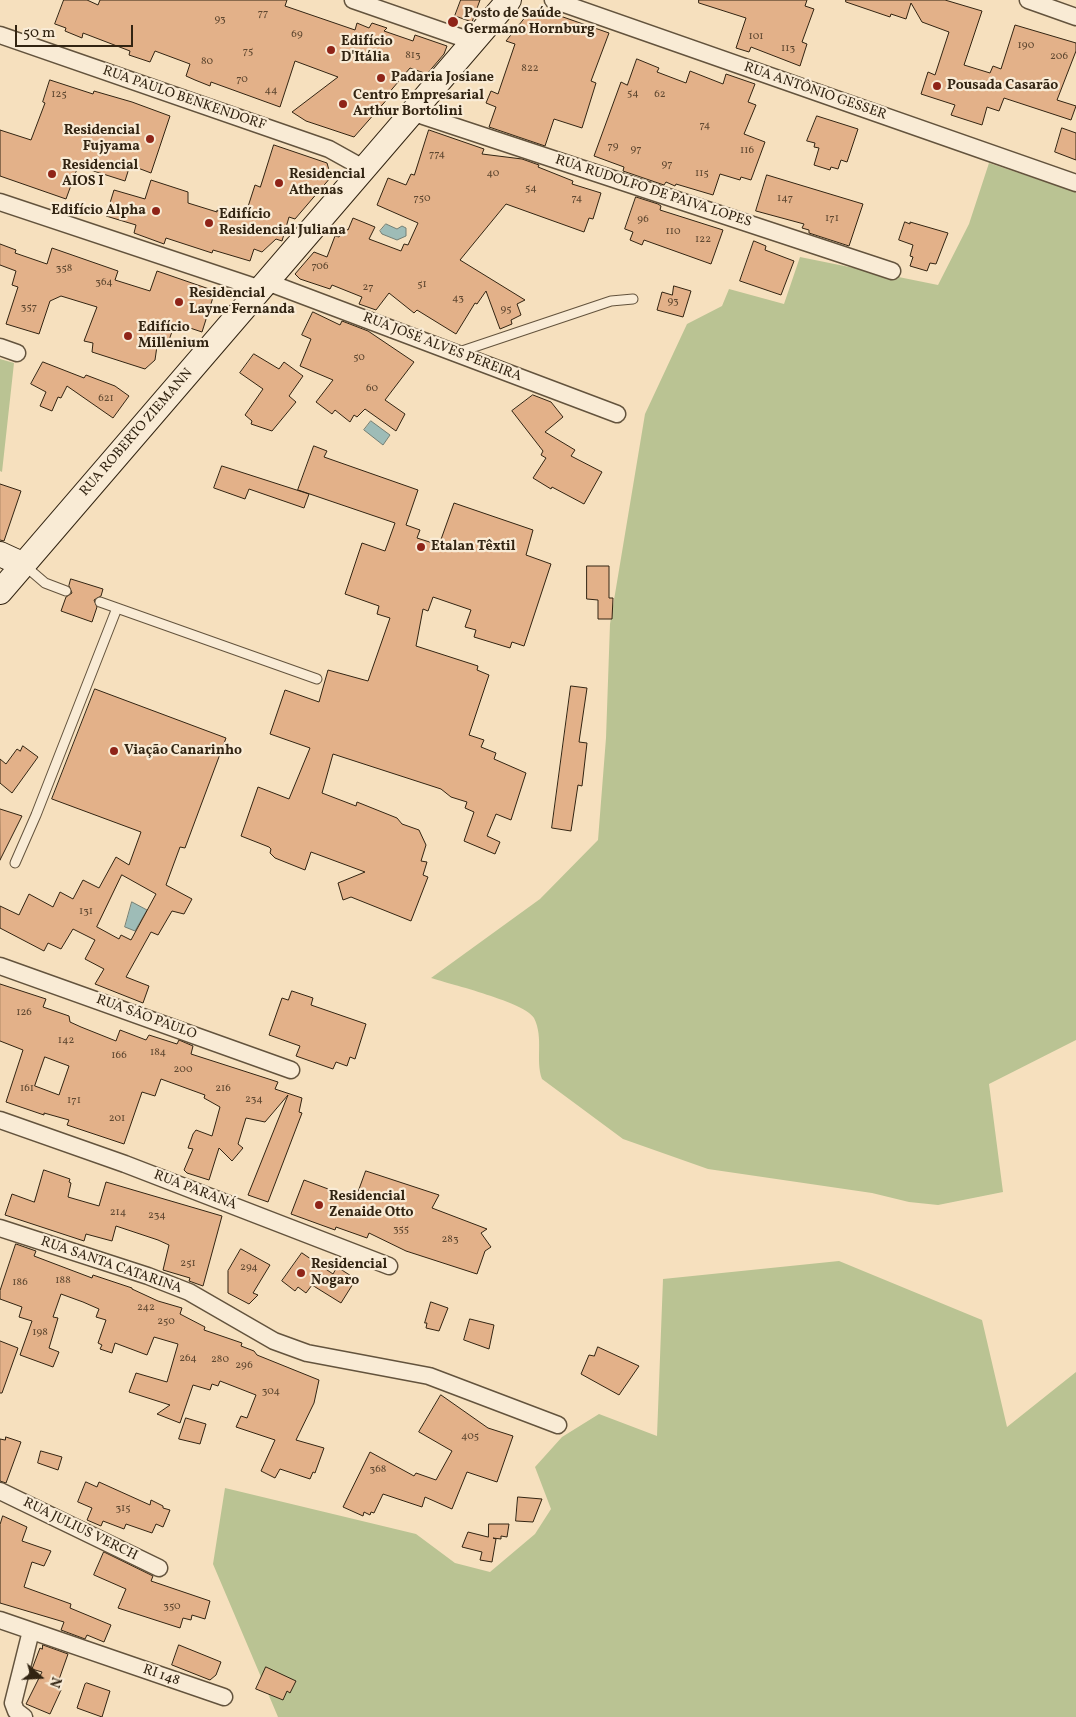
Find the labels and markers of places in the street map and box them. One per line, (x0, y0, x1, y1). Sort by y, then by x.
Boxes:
place label: Posto de Saúde Germano Hornburg (464, 6, 595, 38)
marker: Posto de Saúde Germano Hornburg (446, 15, 460, 29)
place label: Edifício D'Itália (341, 34, 393, 66)
marker: Edifício D'Itália (325, 44, 337, 56)
place label: Padaria Josiane (391, 70, 494, 86)
marker: Padaria Josiane (375, 72, 387, 84)
place label: Pousada Casarão (947, 78, 1058, 94)
marker: Pousada Casarão (931, 80, 943, 92)
place label: Centro Empresarial Arthur Bortolini (353, 88, 484, 120)
marker: Centro Empresarial Arthur Bortolini (337, 98, 349, 110)
place label: Residencial Fujyama (64, 123, 140, 156)
marker: Residencial Fujyama (144, 133, 156, 145)
place label: Residencial AIOS I (62, 158, 138, 190)
place label: Residencial Athenas (289, 167, 365, 200)
marker: Residencial AIOS I (46, 168, 58, 180)
marker: Residencial Athenas (273, 177, 285, 189)
place label: Edifício Alpha (51, 203, 146, 219)
marker: Edifício Alpha (150, 205, 162, 217)
place label: Edifício Residencial Juliana (219, 207, 346, 240)
marker: Edifício Residencial Juliana (203, 217, 215, 229)
place label: Residencial Layne Fernanda (189, 286, 295, 318)
marker: Residencial Layne Fernanda (173, 296, 185, 308)
place label: Edifício Millenium (138, 320, 209, 352)
marker: Edifício Millenium (122, 330, 134, 342)
place label: Etalan Têxtil (431, 539, 516, 555)
marker: Etalan Têxtil (415, 541, 427, 553)
place label: Viação Canarinho (124, 743, 242, 759)
marker: Viação Canarinho (108, 745, 120, 757)
place label: Residencial Zenaide Otto (329, 1189, 414, 1222)
marker: Residencial Zenaide Otto (313, 1199, 325, 1211)
place label: Residencial Nogaro (311, 1257, 387, 1290)
marker: Residencial Nogaro (295, 1267, 307, 1279)

